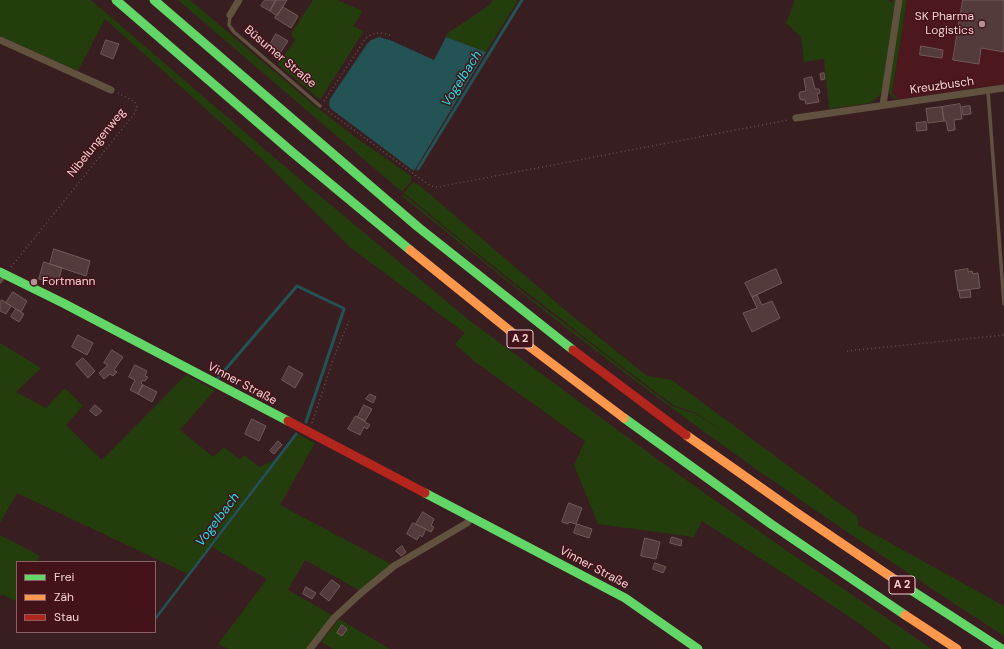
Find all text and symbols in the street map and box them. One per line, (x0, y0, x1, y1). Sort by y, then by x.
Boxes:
place label: SK Pharma Logistics (915, 10, 974, 38)
marker: SK Pharma Logistics (977, 19, 987, 29)
street label: Büsumer Straße (241, 23, 319, 91)
water label: Vogelbach (439, 48, 485, 110)
street label: Kreuzbusch (909, 74, 975, 98)
street label: Nibelungenweg (65, 106, 129, 180)
place label: Fortmann (42, 275, 95, 289)
marker: Fortmann (29, 277, 39, 287)
road number: A 2 (507, 330, 533, 348)
street label: Vinner Straße (205, 360, 279, 408)
water label: Vogelbach (193, 490, 243, 550)
street label: Vinner Straße (557, 544, 631, 592)
legend (16, 561, 156, 633)
text: Frei (54, 569, 74, 585)
road number: A 2 (889, 576, 915, 594)
text: Zäh (54, 589, 74, 605)
text: Stau (54, 609, 79, 625)

